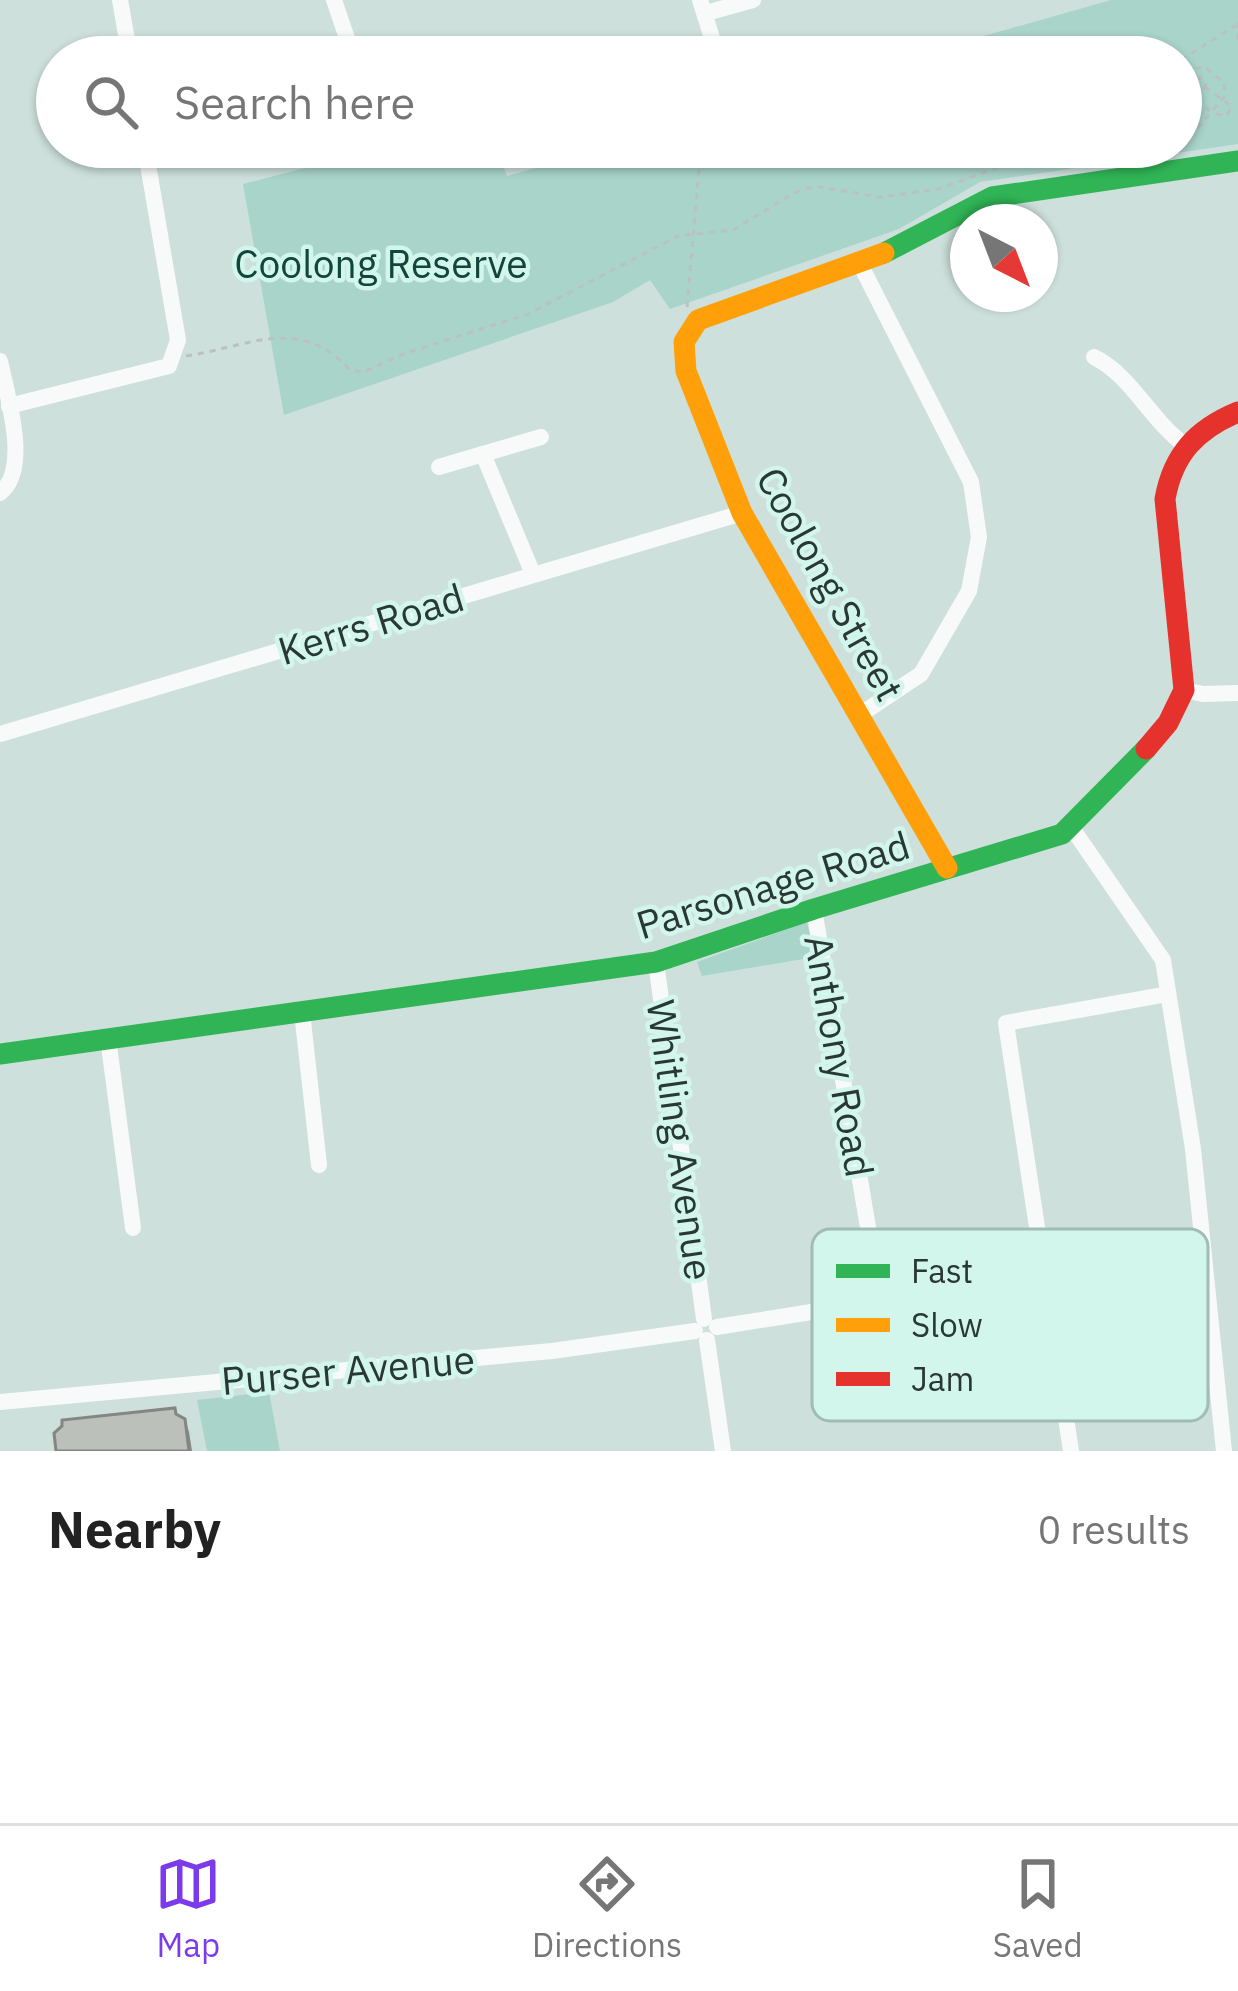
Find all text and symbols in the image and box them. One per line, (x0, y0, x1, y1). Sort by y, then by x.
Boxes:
search box (36, 36, 1202, 168)
icon: search (78, 69, 144, 135)
text: Search here (174, 73, 415, 131)
north arrow (950, 204, 1058, 312)
park label: Coolong Reserve (234, 238, 528, 289)
street label: Coolong Street (745, 458, 916, 710)
street label: Kerrs Road (272, 571, 470, 676)
street label: Parsonage Road (630, 819, 916, 950)
street label: Anthony Road (793, 931, 886, 1181)
street label: Whitling Avenue (636, 996, 725, 1284)
legend (812, 1229, 1208, 1421)
text: Fast (911, 1249, 973, 1292)
text: Slow (911, 1303, 983, 1346)
street label: Purser Avenue (219, 1333, 477, 1406)
text: Jam (911, 1357, 974, 1400)
text: Nearby (48, 1496, 221, 1562)
text: 0 results (1038, 1504, 1190, 1555)
tab: Map (155, 1851, 221, 1966)
tab: Directions (532, 1851, 682, 1966)
tab: Saved (993, 1851, 1083, 1966)

